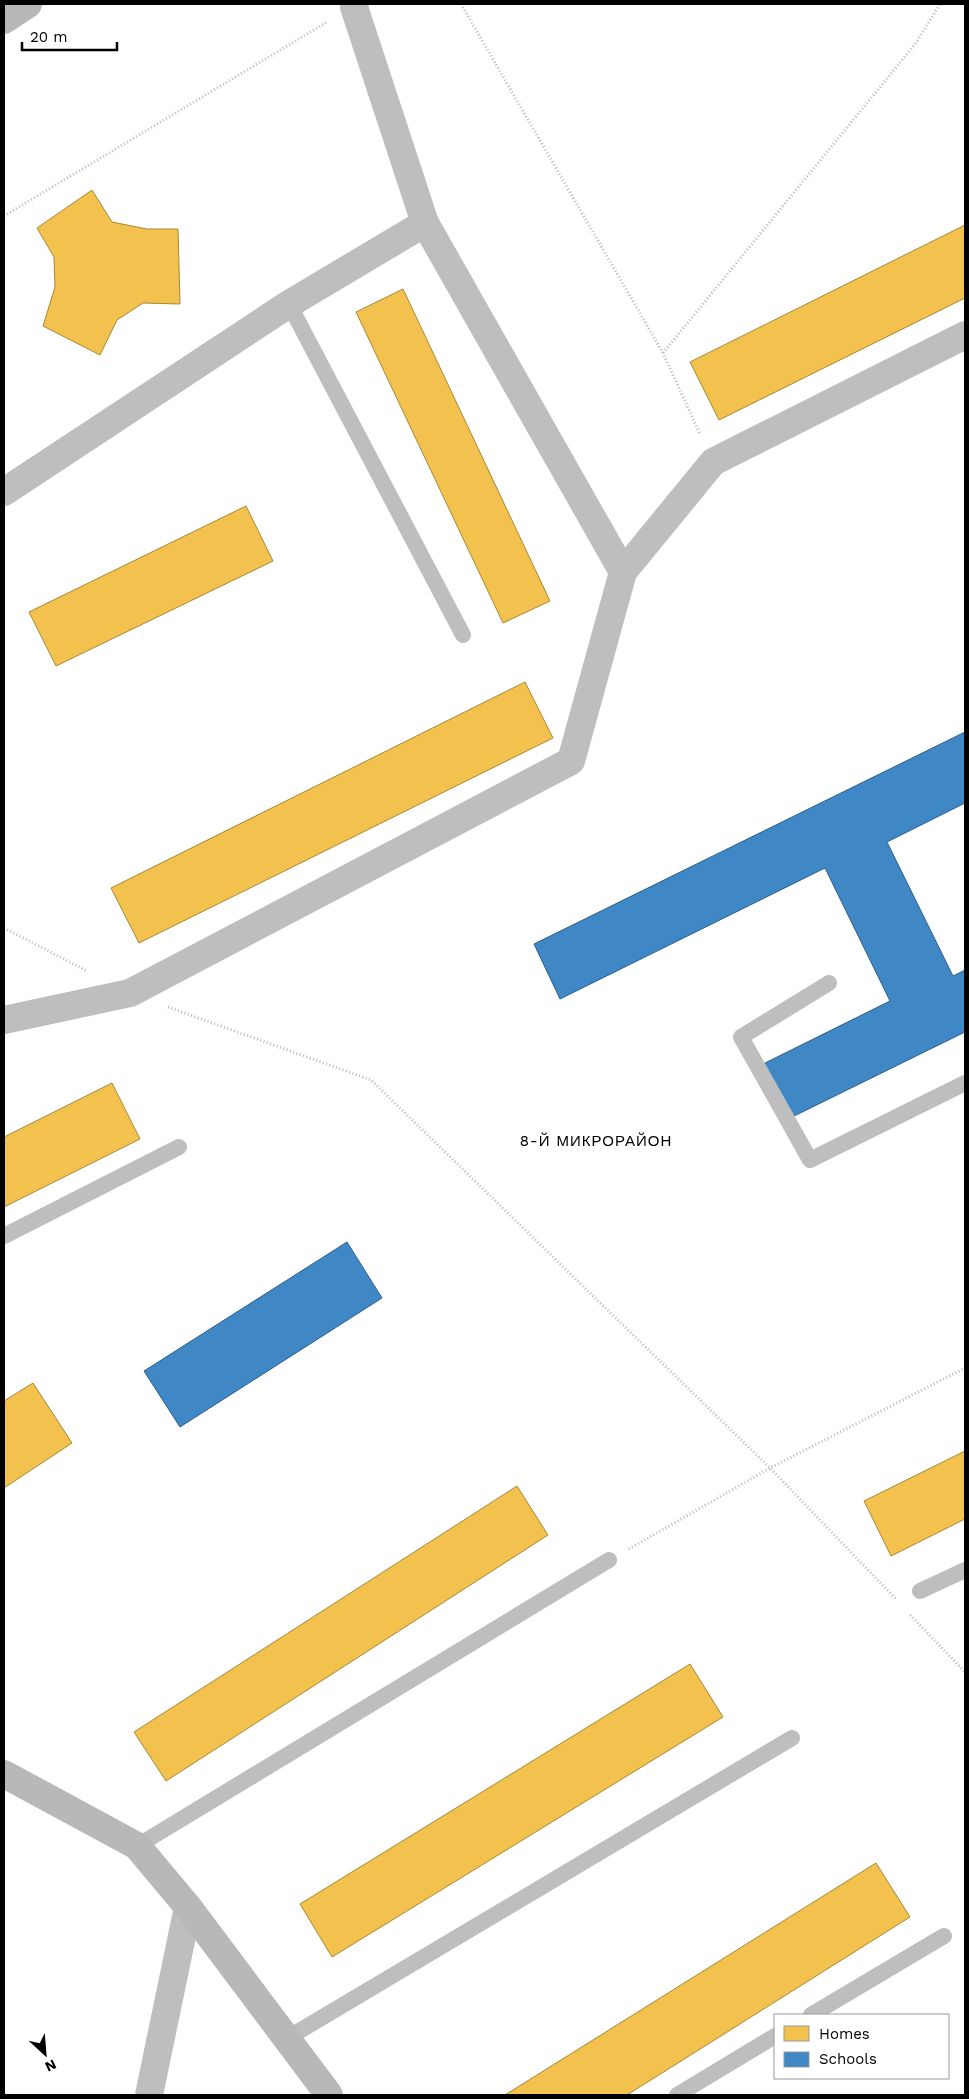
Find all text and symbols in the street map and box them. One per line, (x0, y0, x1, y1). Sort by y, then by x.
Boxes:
scale bar (22, 20, 118, 52)
text: 20 m (30, 28, 68, 46)
district label: 8-Й МИКРОРАЙОН (520, 1132, 672, 1150)
legend (774, 2014, 949, 2079)
text: Homes (819, 2025, 870, 2043)
north arrow (20, 2029, 70, 2079)
text: Schools (819, 2050, 877, 2068)
text: N (43, 2056, 59, 2075)

